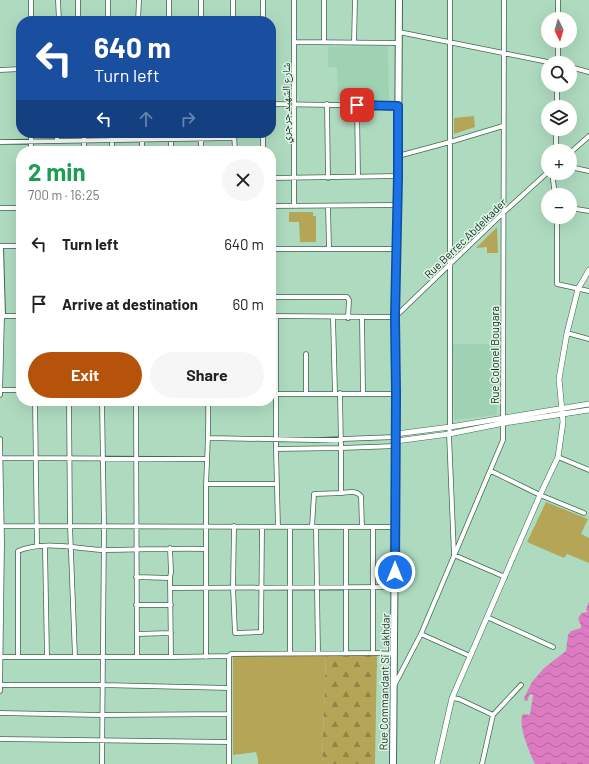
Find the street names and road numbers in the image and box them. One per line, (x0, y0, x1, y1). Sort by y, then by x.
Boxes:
street label: شارع الشهيد جرجري (279, 63, 294, 143)
street label: Rue Berrec Abdelkader (421, 195, 509, 281)
street label: Rue Colonel Bougara (488, 306, 501, 404)
street label: Rue Commandant Si Lakhdar (376, 613, 392, 751)

